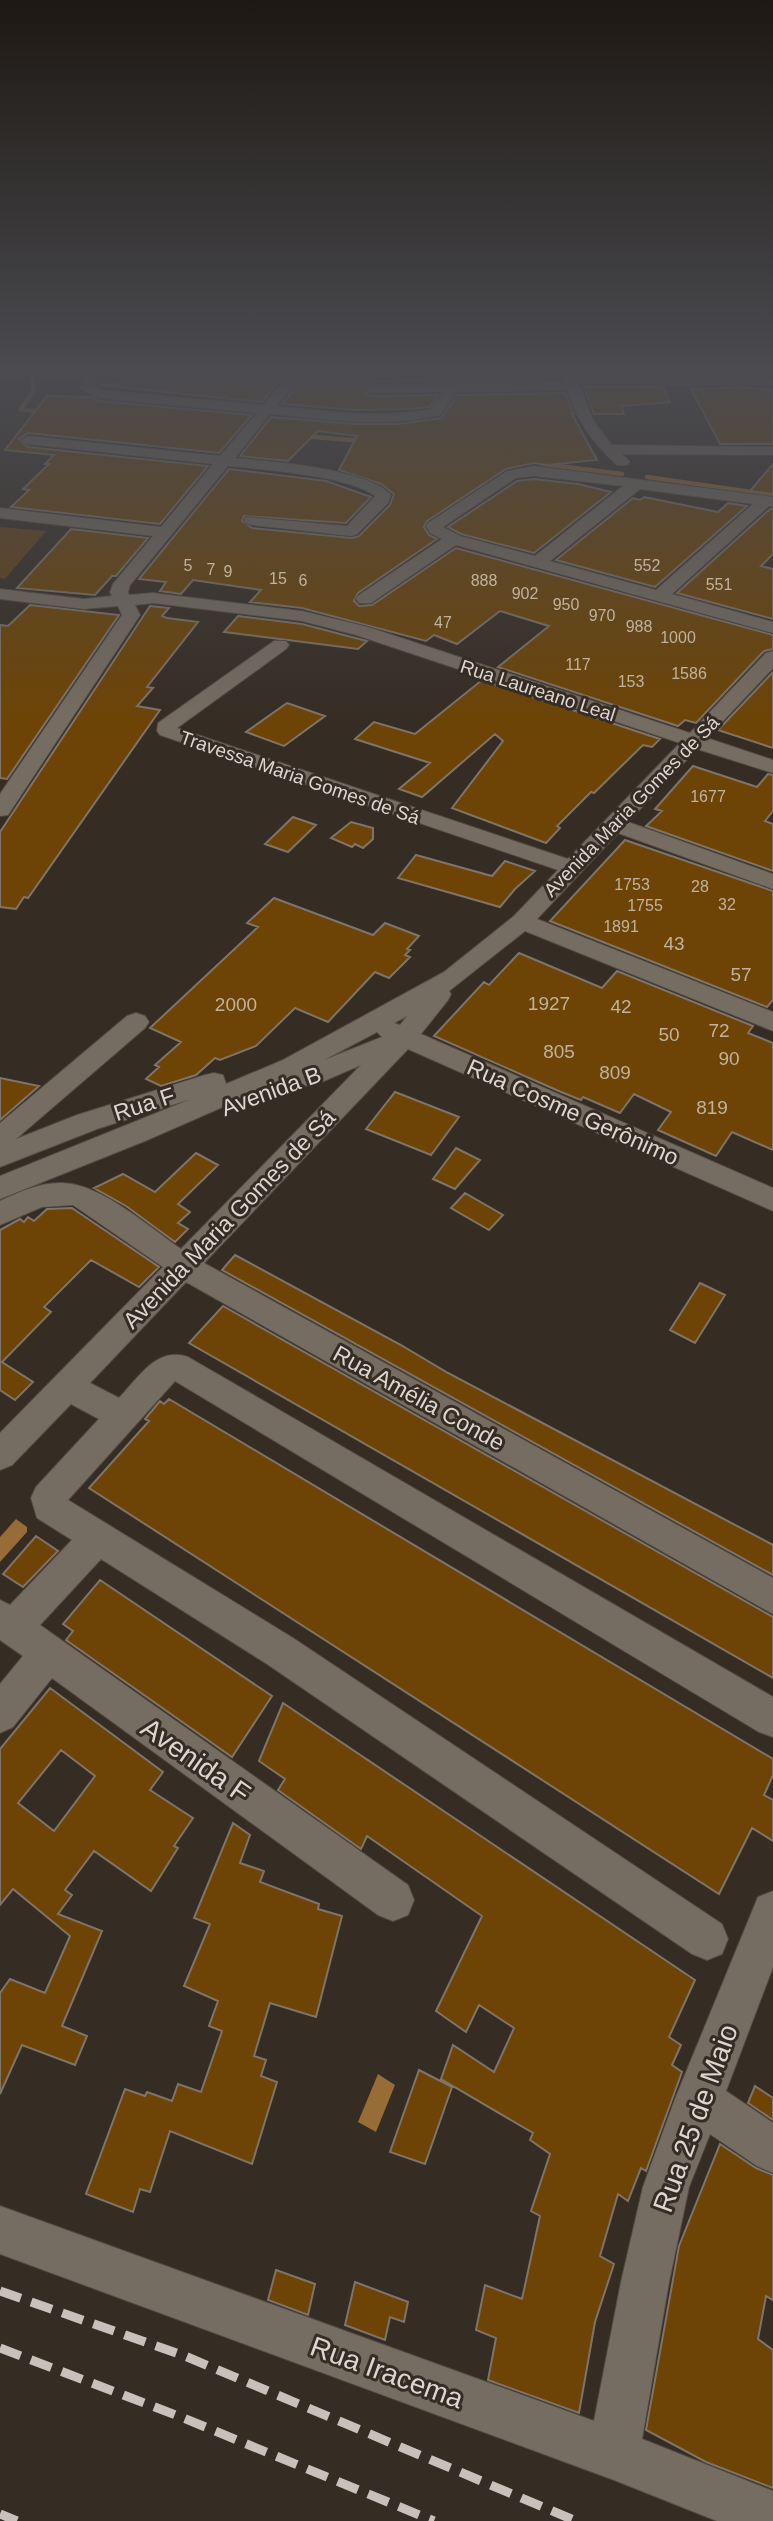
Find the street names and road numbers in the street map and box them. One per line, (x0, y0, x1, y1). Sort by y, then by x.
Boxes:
street label: Rua Laureano Leal (458, 656, 618, 725)
street label: Avenida Maria Gomes de Sá (540, 712, 723, 901)
street label: Travessa Maria Gomes de Sá (177, 727, 423, 829)
street label: Rua Cosme Gerônimo (463, 1054, 683, 1170)
street label: Avenida B (217, 1061, 325, 1121)
street label: Rua F (110, 1082, 178, 1126)
street label: Avenida Maria Gomes de Sá (118, 1104, 340, 1334)
street label: Rua Amélia Conde (329, 1340, 509, 1456)
street label: Avenida F (135, 1712, 256, 1809)
street label: Rua 25 de Maio (647, 2020, 744, 2216)
street label: Rua Iracema (306, 2330, 468, 2415)

